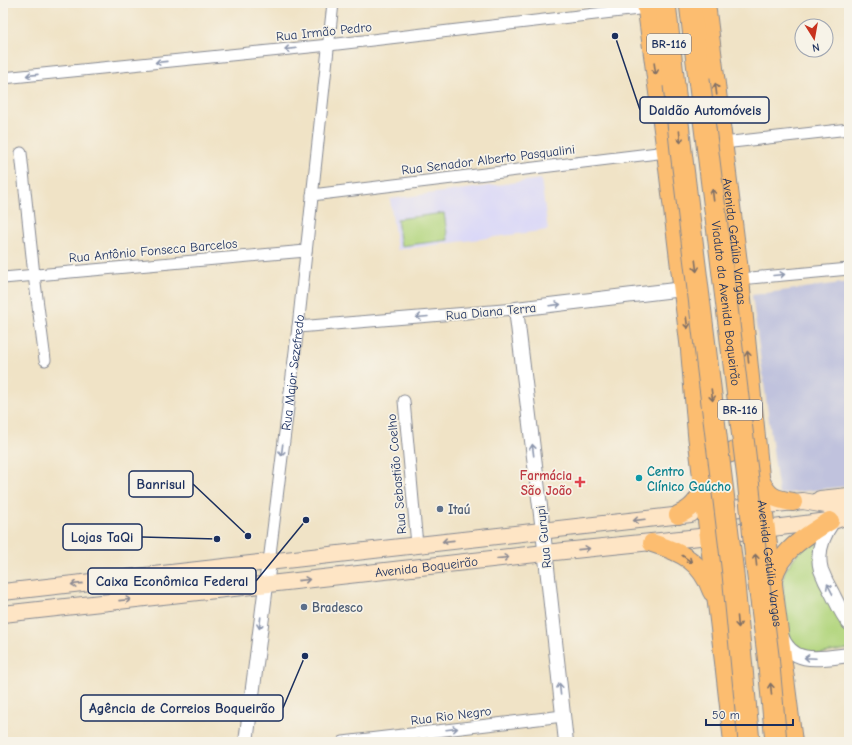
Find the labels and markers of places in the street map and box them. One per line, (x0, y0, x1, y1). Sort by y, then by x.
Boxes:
callout: Daldão Automóveis (640, 97, 769, 123)
place label: Centro Clínico Gaúcho (647, 464, 731, 494)
place label: Farmácia São João (520, 468, 572, 498)
callout: Banrisul (129, 471, 193, 497)
marker: Centro Clínico Gaúcho (634, 473, 644, 483)
marker: Farmácia São João (575, 477, 585, 487)
place label: Itaú (448, 502, 471, 517)
marker: Itaú (435, 504, 445, 514)
callout: Lojas TaQi (63, 524, 142, 550)
callout: Caixa Econômica Federal (88, 568, 256, 594)
place label: Bradesco (312, 600, 363, 615)
marker: Bradesco (299, 602, 309, 612)
callout: Agência de Correios Boqueirão (81, 695, 283, 721)

